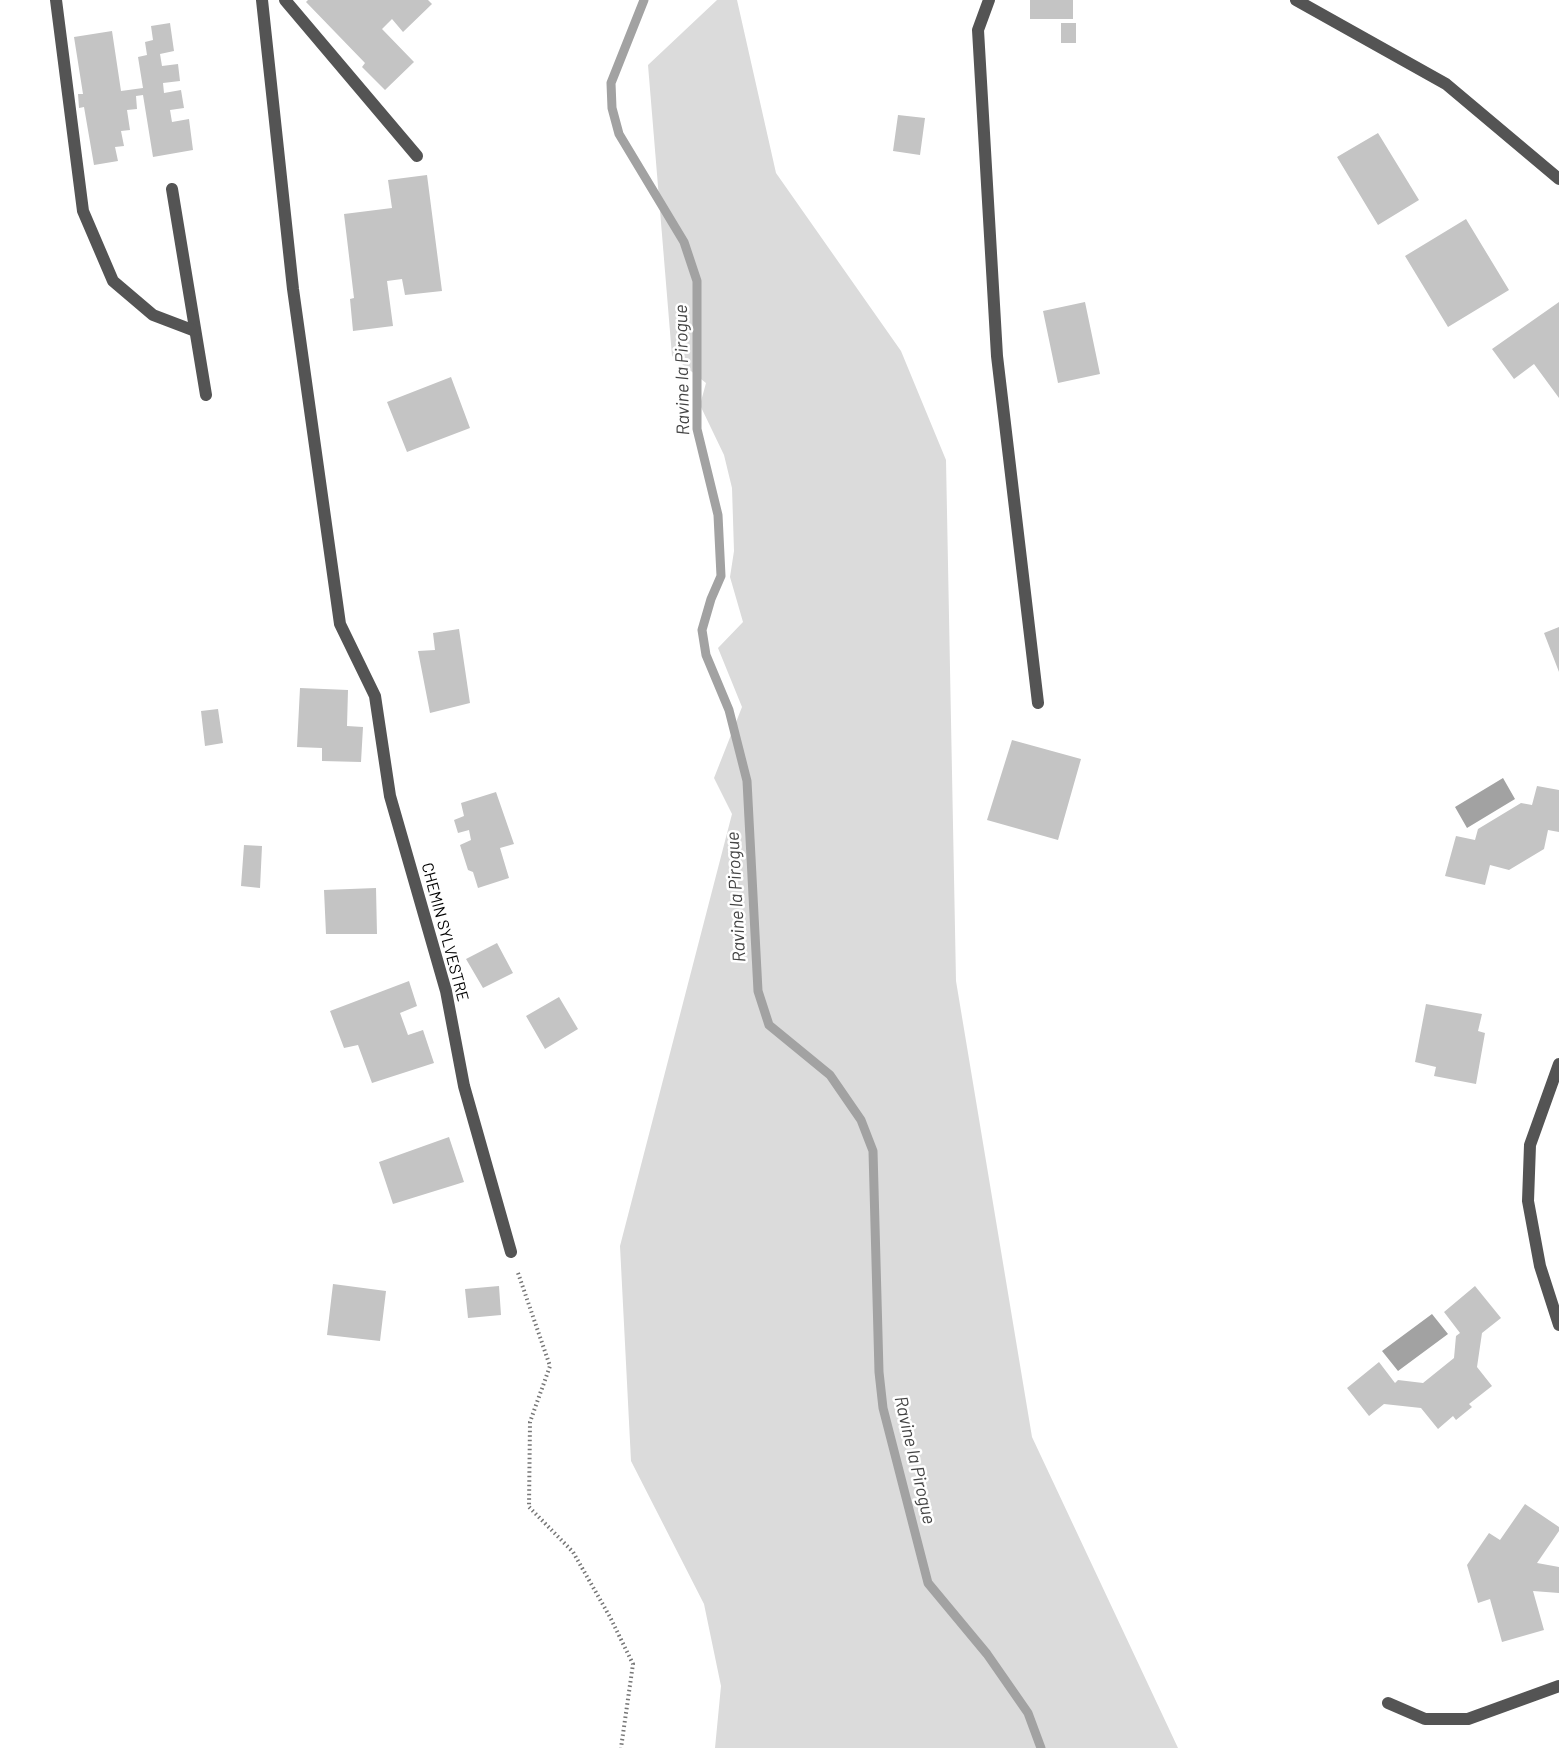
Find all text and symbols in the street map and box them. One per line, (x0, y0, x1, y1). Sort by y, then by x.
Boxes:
water label: Ravine la Pirogue (670, 304, 694, 436)
water label: Ravine la Pirogue (722, 831, 750, 963)
street label: CHEMIN SYLVESTRE (417, 861, 473, 1003)
water label: Ravine la Pirogue (890, 1394, 940, 1526)

